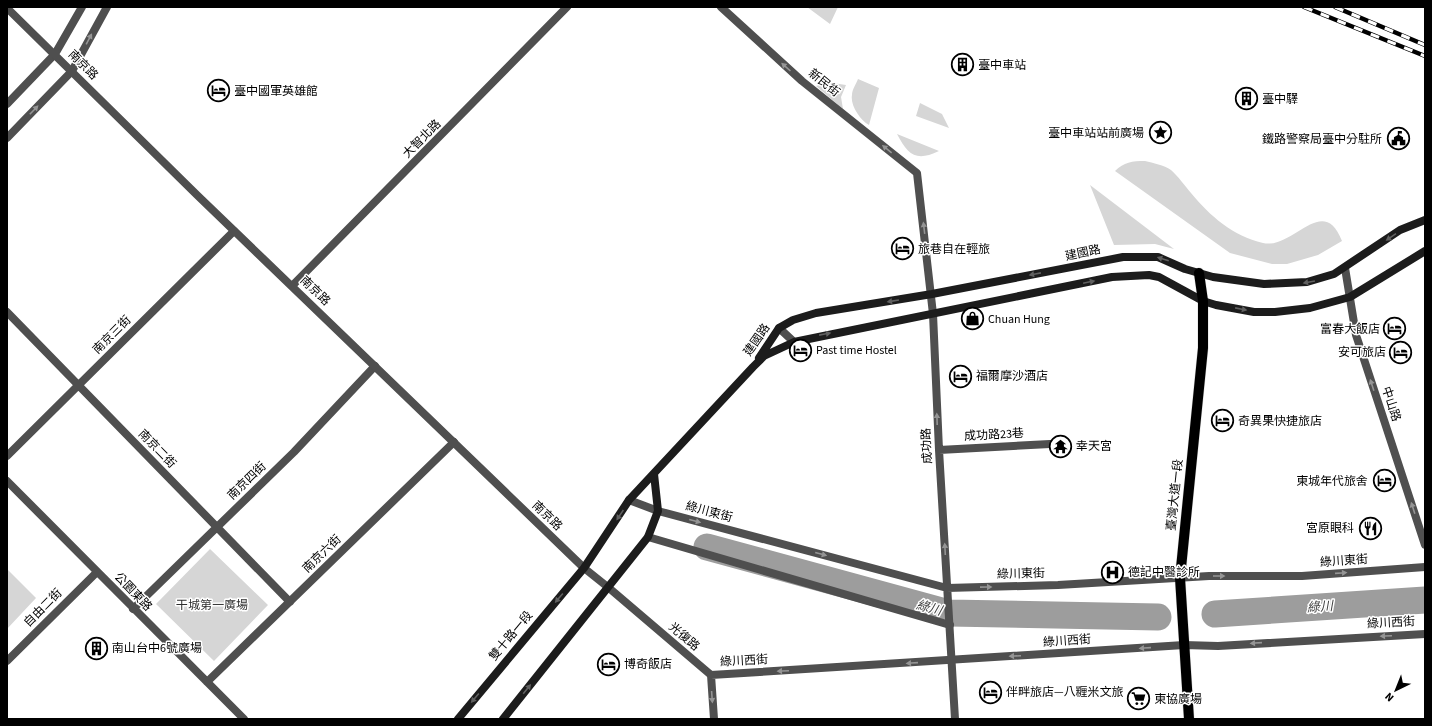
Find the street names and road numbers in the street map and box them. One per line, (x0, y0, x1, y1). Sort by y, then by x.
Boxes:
street label: 南京路 (64, 46, 102, 84)
street label: 新民街 (805, 65, 843, 101)
street label: 大智北路 (399, 116, 445, 162)
street label: 建國路 (1064, 241, 1102, 265)
street label: 南京路 (296, 272, 334, 310)
street label: 南京三街 (89, 312, 135, 358)
street label: 建國路 (740, 320, 774, 360)
street label: 中山路 (1377, 384, 1405, 424)
street label: 成功路23巷 (964, 425, 1024, 445)
street label: 南京二街 (134, 426, 180, 472)
street label: 成功路 (918, 428, 936, 464)
street label: 南京四街 (224, 458, 270, 504)
street label: 臺灣大道一段 (1163, 458, 1187, 532)
street label: 南京路 (528, 497, 566, 535)
street label: 綠川東街 (684, 498, 734, 526)
street label: 南京六街 (299, 531, 345, 577)
street label: 綠川東街 (1319, 551, 1369, 571)
street label: 綠川東街 (997, 565, 1045, 583)
street label: 公園東路 (110, 569, 156, 615)
street label: 自由二街 (20, 585, 66, 631)
street label: 雙十路一段 (485, 608, 537, 664)
street label: 綠川西街 (1367, 613, 1415, 633)
street label: 光復路 (665, 619, 703, 655)
street label: 綠川西街 (1042, 631, 1092, 651)
street label: 綠川西街 (720, 651, 768, 671)

